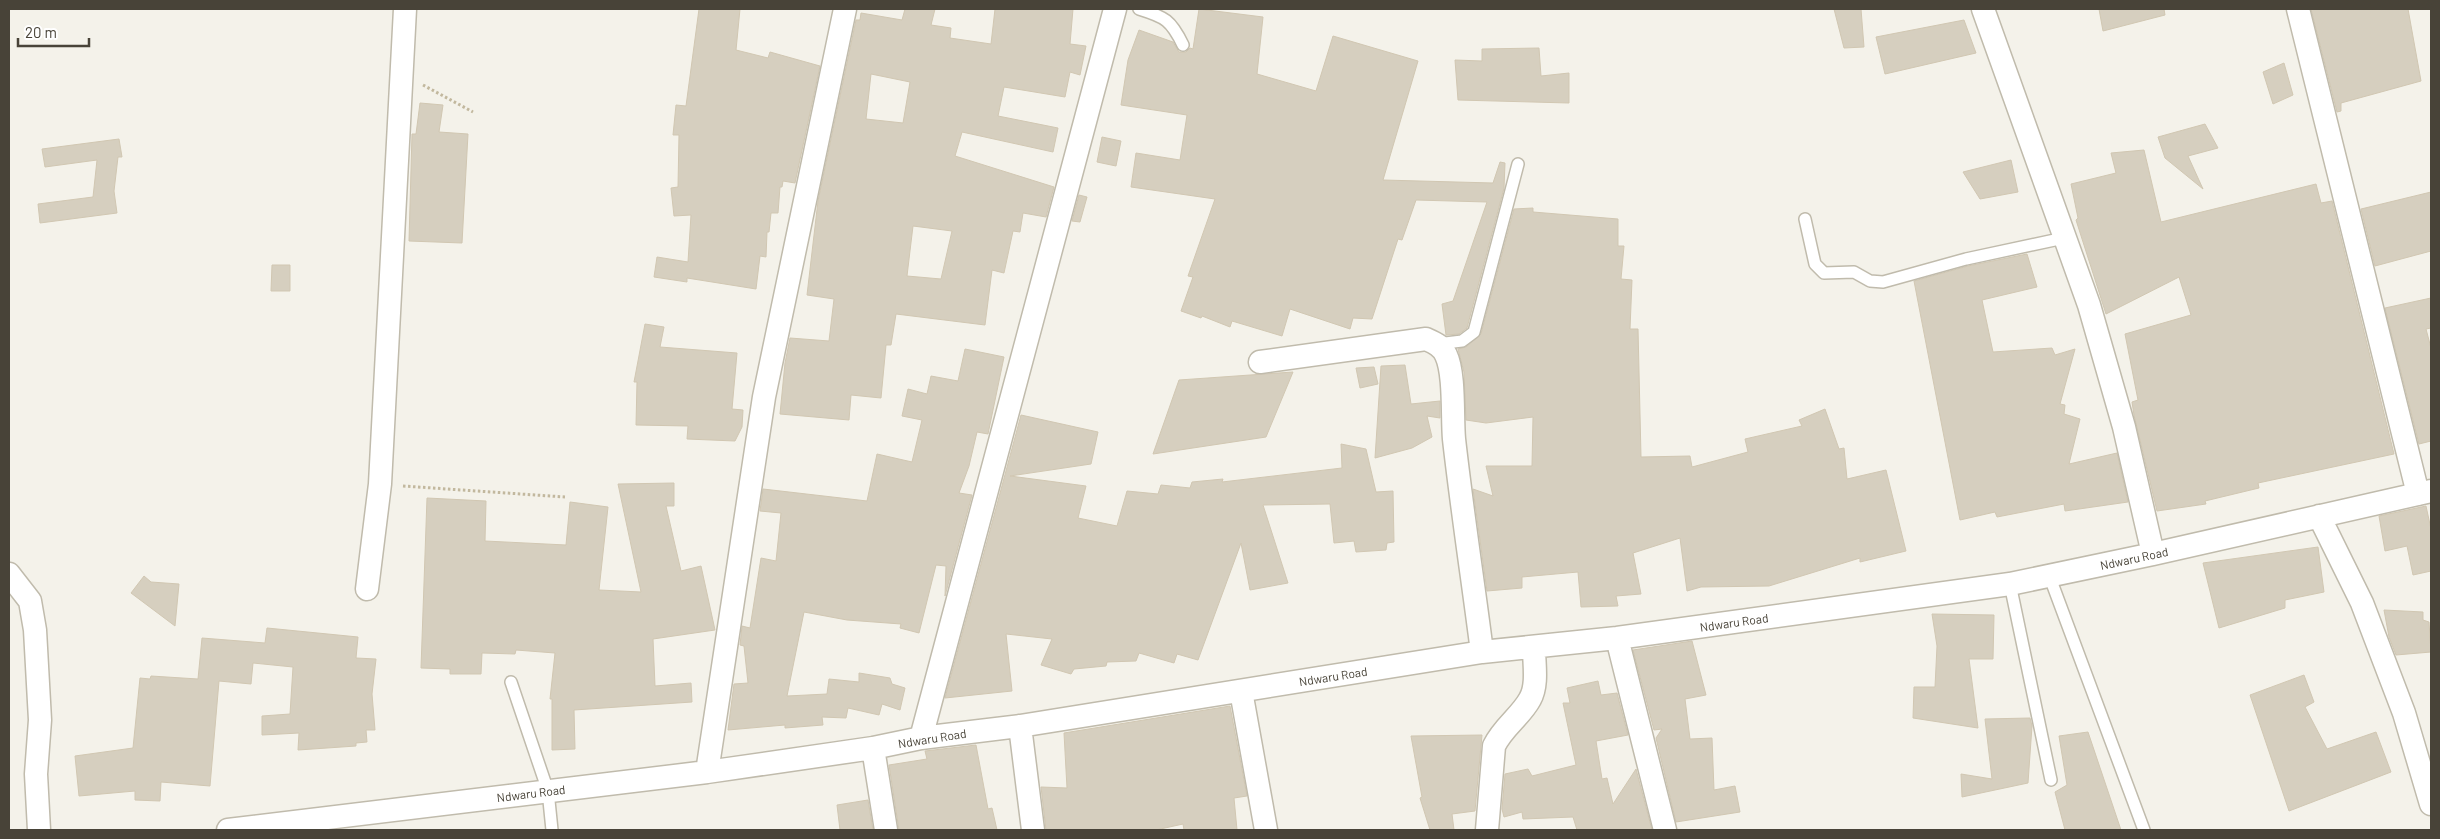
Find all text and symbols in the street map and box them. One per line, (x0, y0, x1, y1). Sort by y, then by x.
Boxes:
scale bar (18, 15, 89, 47)
text: 20 m (25, 23, 57, 41)
street label: Ndwaru Road (2099, 544, 2169, 572)
street label: Ndwaru Road (1699, 610, 1769, 634)
street label: Ndwaru Road (1298, 664, 1368, 688)
street label: Ndwaru Road (897, 726, 967, 750)
street label: Ndwaru Road (496, 782, 566, 804)

